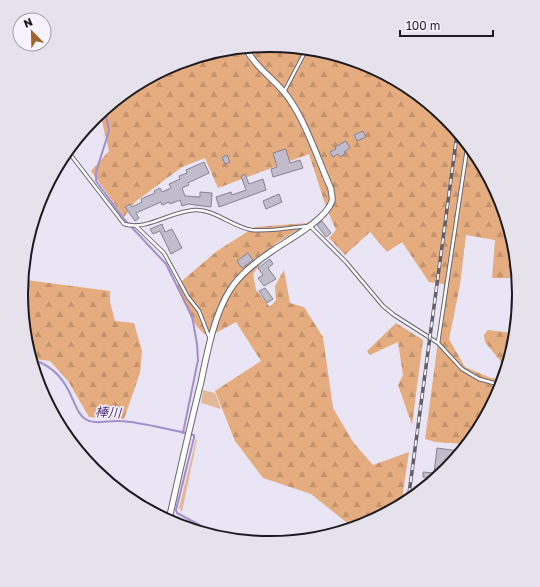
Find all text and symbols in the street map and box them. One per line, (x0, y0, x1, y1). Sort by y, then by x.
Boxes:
north arrow (12, 12, 52, 52)
scale bar (400, 12, 493, 38)
text: N (22, 15, 34, 30)
text: 100 m (406, 18, 440, 33)
water label: 棒川 (95, 403, 123, 421)

